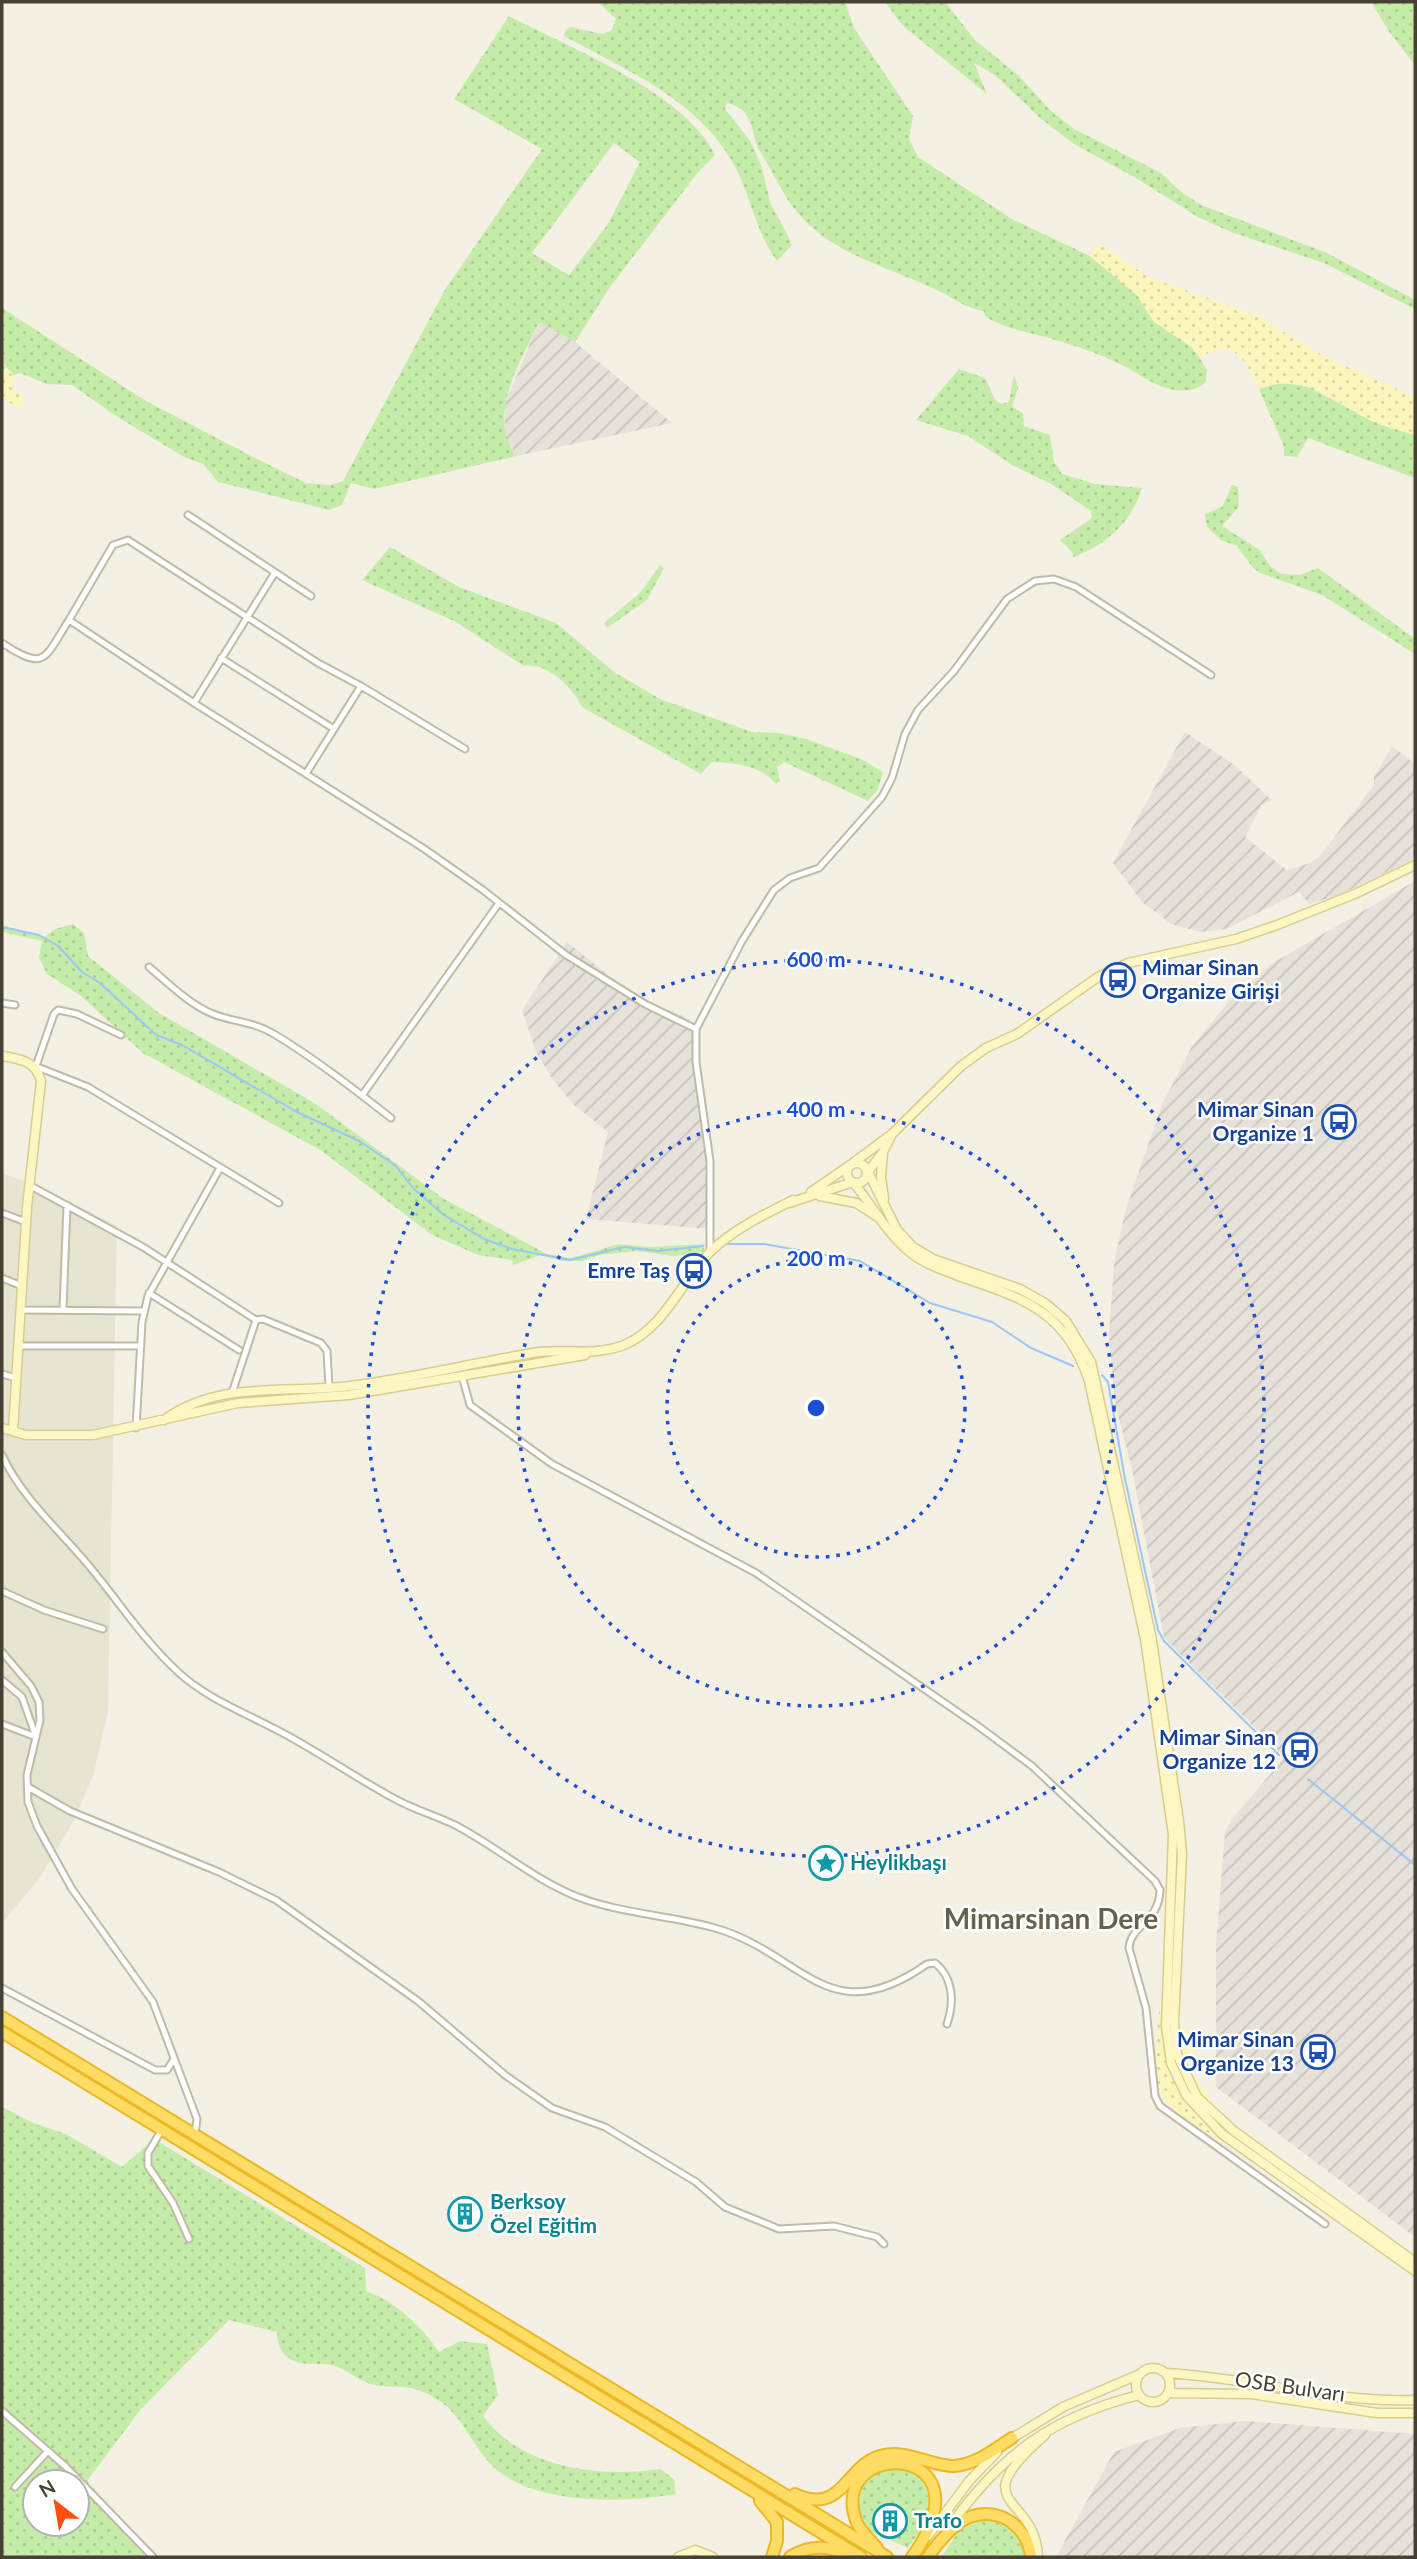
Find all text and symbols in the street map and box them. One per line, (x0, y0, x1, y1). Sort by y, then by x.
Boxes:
text: 600 m (786, 946, 846, 971)
place label: Mimar Sinan Organize Girişi (1142, 954, 1279, 1003)
bus stop icon: Mimar Sinan Organize Girişi (1099, 961, 1137, 999)
text: 400 m (786, 1096, 846, 1121)
place label: Mimar Sinan Organize 1 (1197, 1096, 1314, 1145)
bus stop icon: Mimar Sinan Organize 1 (1320, 1103, 1358, 1141)
text: 200 m (786, 1245, 846, 1270)
bus stop icon: Emre Taş (675, 1252, 713, 1290)
place label: Emre Taş (587, 1257, 670, 1282)
centre of rings (804, 1396, 828, 1420)
place label: Mimar Sinan Organize 12 (1159, 1724, 1276, 1773)
bus stop icon: Mimar Sinan Organize 12 (1281, 1731, 1319, 1769)
place icon: Heylikbaşı (807, 1844, 845, 1882)
place label: Heylikbaşı (850, 1849, 947, 1874)
district label: Mimarsinan Dere (944, 1901, 1158, 1935)
place label: Mimar Sinan Organize 13 (1177, 2026, 1294, 2075)
bus stop icon: Mimar Sinan Organize 13 (1299, 2033, 1337, 2071)
place label: Berksoy Özel Eğitim (490, 2188, 597, 2237)
building icon: Berksoy Özel Eğitim (446, 2195, 484, 2233)
street label: OSB Bulvarı (1234, 2365, 1347, 2406)
north arrow (21, 2468, 91, 2538)
text: N (35, 2474, 59, 2502)
building icon: Trafo (871, 2502, 909, 2540)
place label: Trafo (914, 2507, 962, 2532)

